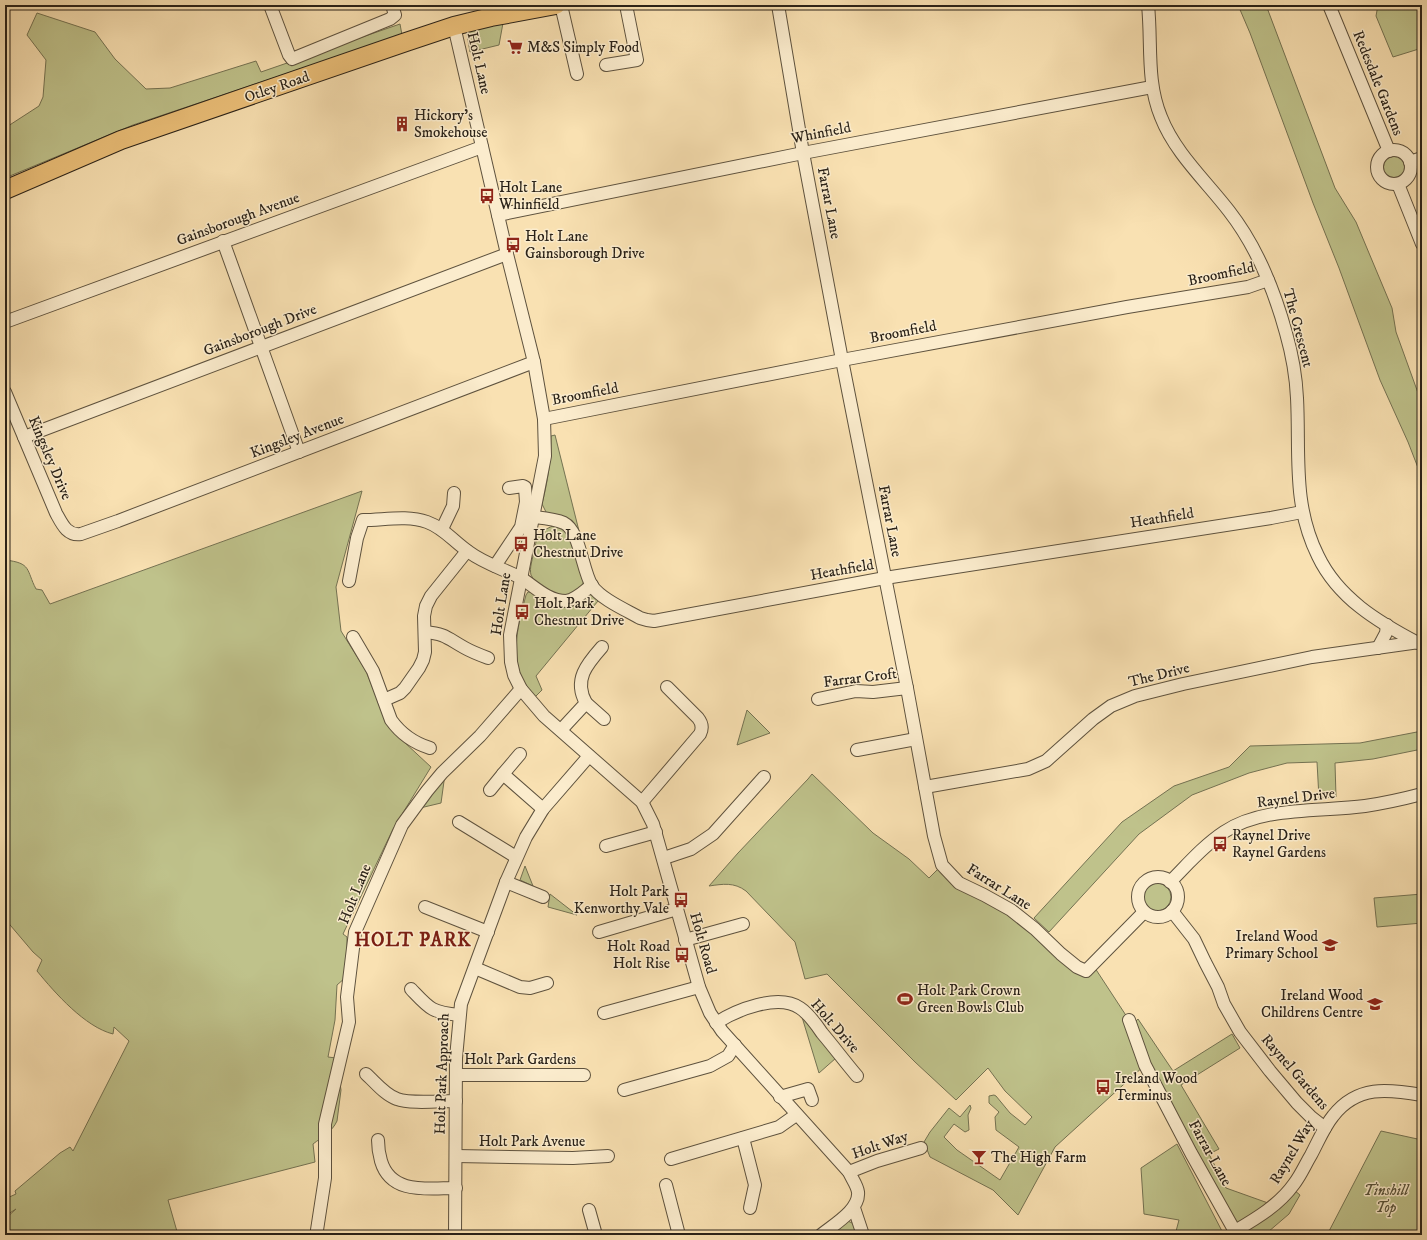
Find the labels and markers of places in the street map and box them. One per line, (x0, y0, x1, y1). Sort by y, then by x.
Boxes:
supermarket icon: M&S Simply Food (506, 38, 524, 56)
place label: M&S Simply Food (527, 38, 640, 57)
place label: Hickory's Smokehouse (414, 106, 487, 142)
building icon: Hickory's Smokehouse (393, 115, 411, 133)
place label: Holt Lane Whinfield (498, 178, 562, 214)
bus stop icon: Holt Lane Whinfield (478, 187, 496, 205)
place label: Holt Lane Gainsborough Drive (525, 227, 645, 263)
bus stop icon: Holt Lane Gainsborough Drive (504, 236, 522, 254)
place label: Holt Lane Chestnut Drive (533, 526, 623, 562)
bus stop icon: Holt Lane Chestnut Drive (512, 535, 530, 553)
place label: Holt Park Chestnut Drive (534, 594, 624, 630)
bus stop icon: Holt Park Chestnut Drive (513, 603, 531, 621)
place label: Raynel Drive Raynel Gardens (1232, 826, 1326, 862)
bus stop icon: Raynel Drive Raynel Gardens (1211, 835, 1229, 853)
place label: Holt Park Kenworthy Vale (574, 882, 670, 918)
bus stop icon: Holt Park Kenworthy Vale (672, 891, 690, 909)
place label: Ireland Wood Primary School (1225, 927, 1319, 963)
school or university icon: Ireland Wood Primary School (1321, 936, 1339, 954)
place label: Holt Road Holt Rise (607, 937, 671, 973)
bus stop icon: Holt Road Holt Rise (673, 946, 691, 964)
place label: Holt Park Crown Green Bowls Club (917, 981, 1024, 1017)
place label: Ireland Wood Childrens Centre (1261, 986, 1364, 1022)
sports icon: Holt Park Crown Green Bowls Club (896, 990, 914, 1008)
school or university icon: Ireland Wood Childrens Centre (1366, 995, 1384, 1013)
place label: Ireland Wood Terminus (1115, 1069, 1198, 1105)
bus stop icon: Ireland Wood Terminus (1094, 1078, 1112, 1096)
bar icon: The High Farm (970, 1148, 988, 1166)
place label: The High Farm (991, 1148, 1086, 1167)

